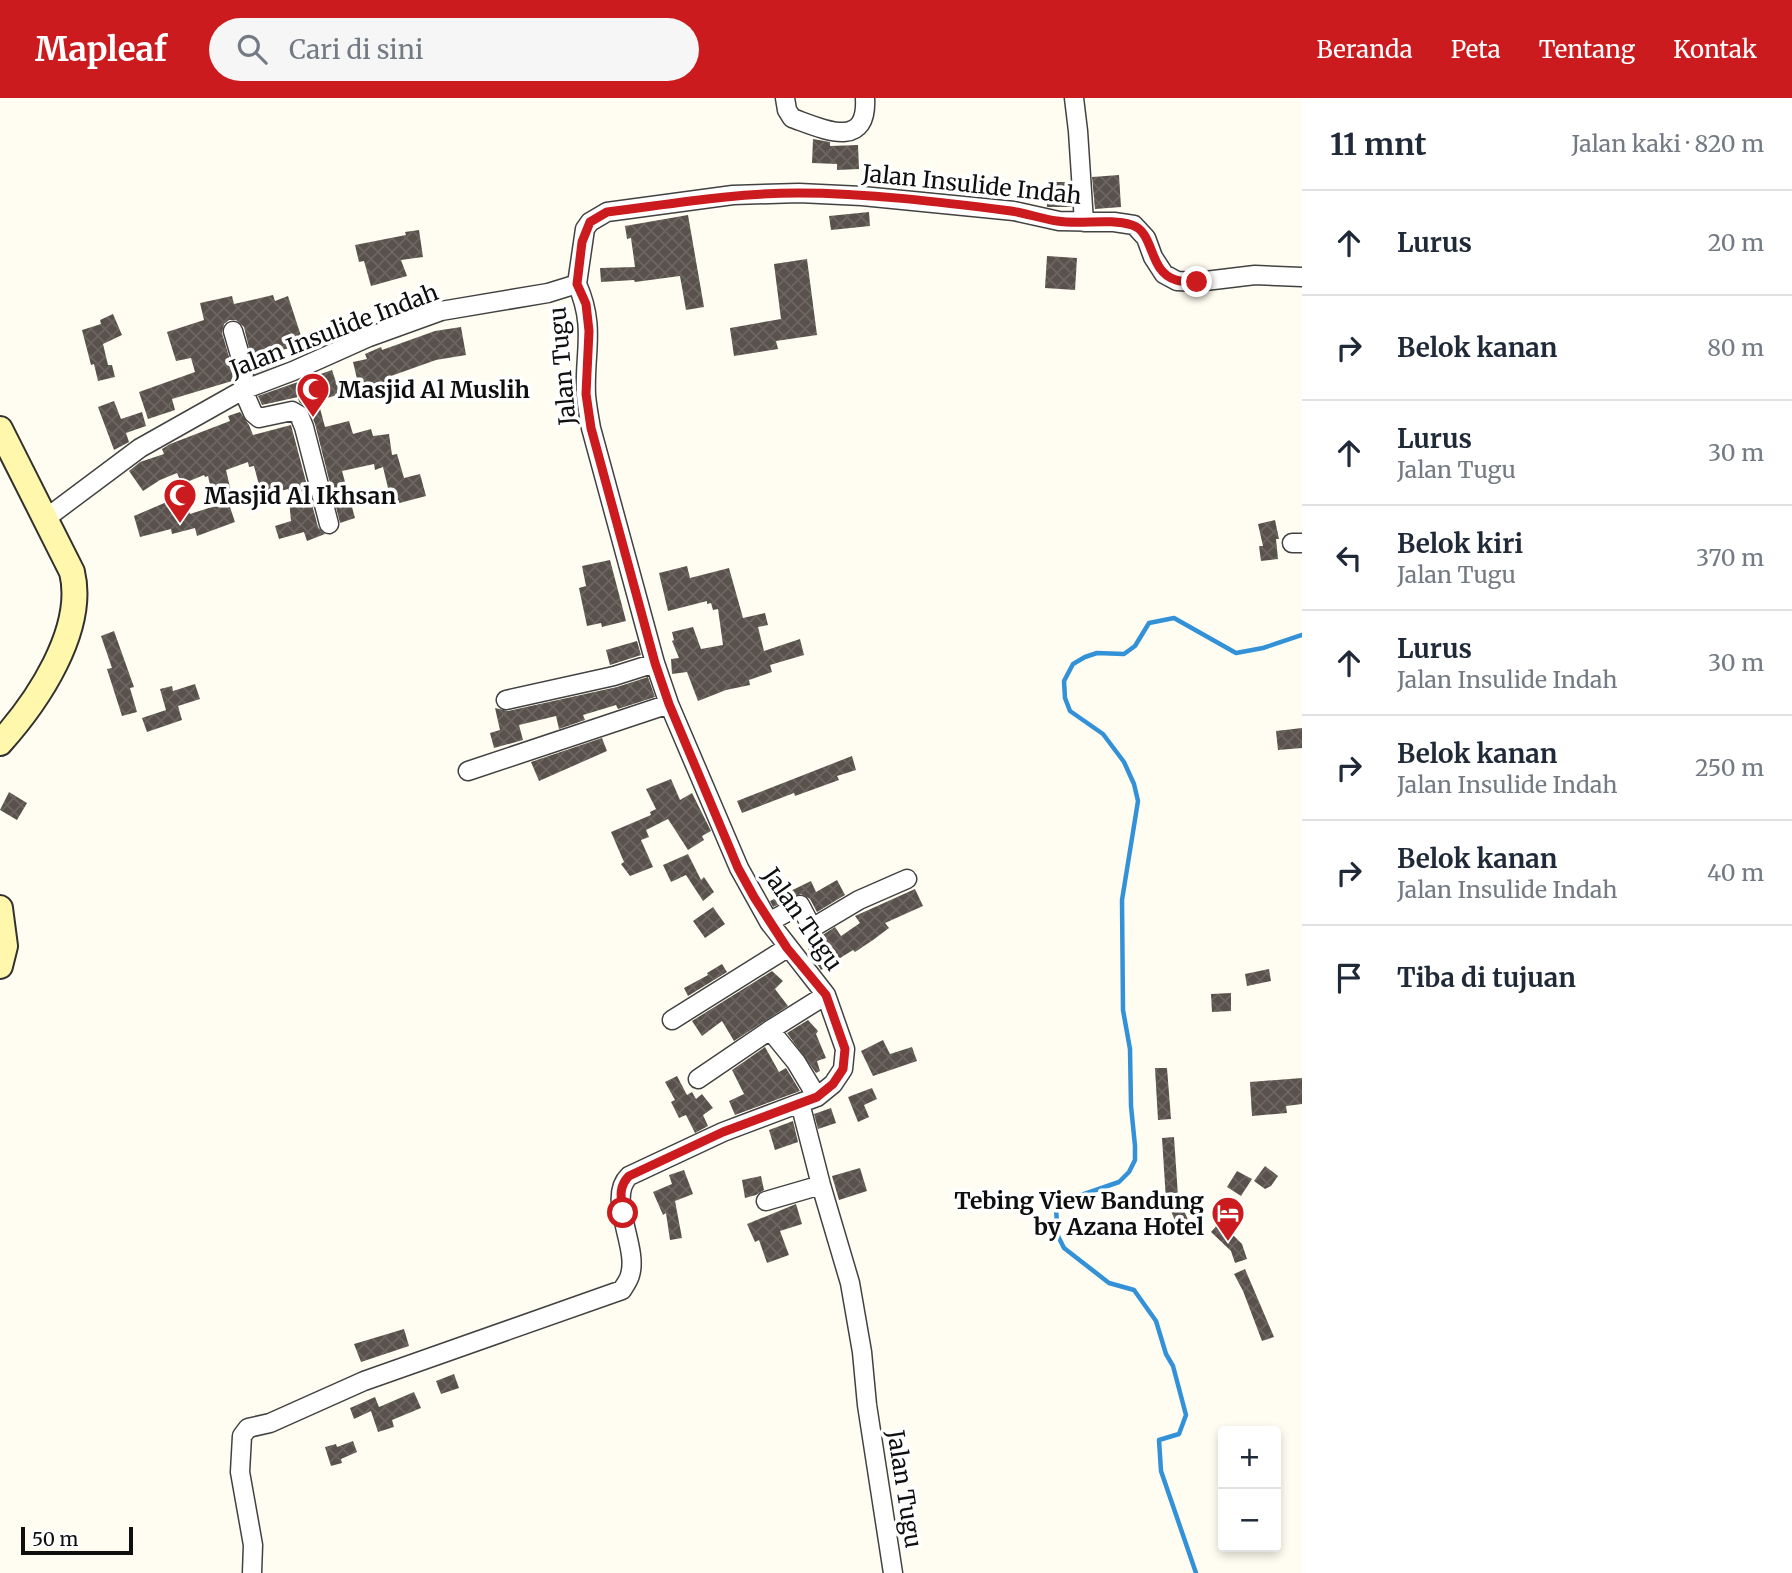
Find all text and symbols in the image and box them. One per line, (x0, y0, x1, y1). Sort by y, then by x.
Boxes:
search box (209, 18, 699, 81)
text: Mapleaf (35, 29, 167, 70)
icon: search (233, 30, 271, 68)
text: Cari di sini (289, 33, 423, 66)
text: Beranda (1317, 34, 1413, 65)
text: Peta (1451, 34, 1501, 65)
text: Tentang (1539, 34, 1635, 65)
text: Kontak (1673, 34, 1757, 65)
text: 11 mnt (1330, 125, 1426, 163)
text: Jalan kaki · 820 m (1571, 129, 1764, 158)
street label: Jalan Insulide Indah (860, 158, 1083, 210)
icon: ahead (1330, 224, 1368, 262)
text: Lurus (1397, 226, 1472, 259)
text: 20 m (1708, 228, 1764, 257)
route end (1181, 266, 1212, 297)
street label: Jalan Insulide Indah (225, 277, 442, 383)
street label: Jalan Tugu (542, 305, 582, 428)
icon: right (1330, 329, 1368, 367)
text: Belok kanan (1397, 331, 1557, 364)
text: 80 m (1707, 333, 1764, 362)
mosque icon: Masjid Al Muslih (294, 370, 332, 419)
place label: Masjid Al Muslih (338, 375, 530, 404)
text: Lurus (1397, 422, 1472, 455)
icon: ahead (1330, 434, 1368, 472)
text: 30 m (1708, 438, 1764, 467)
text: Jalan Tugu (1397, 455, 1516, 484)
mosque icon: Masjid Al Ikhsan (161, 476, 199, 525)
place label: Masjid Al Ikhsan (204, 481, 396, 510)
text: Belok kiri (1397, 527, 1523, 560)
icon: left (1330, 539, 1368, 577)
text: 370 m (1696, 543, 1764, 572)
text: Jalan Tugu (1397, 560, 1516, 589)
text: Lurus (1397, 632, 1472, 665)
icon: ahead (1330, 644, 1368, 682)
text: 30 m (1708, 648, 1764, 677)
text: Jalan Insulide Indah (1397, 665, 1618, 694)
text: Belok kanan (1397, 737, 1557, 770)
icon: right (1330, 749, 1368, 787)
text: 250 m (1695, 753, 1764, 782)
text: Jalan Insulide Indah (1397, 770, 1618, 799)
text: Belok kanan (1397, 842, 1557, 875)
icon: right (1330, 854, 1368, 892)
text: 40 m (1707, 858, 1764, 887)
street label: Jalan Tugu (756, 861, 849, 976)
text: Jalan Insulide Indah (1397, 875, 1618, 904)
icon: arrive (1330, 959, 1368, 997)
text: Tiba di tujuan (1397, 961, 1576, 994)
place label: Tebing View Bandung by Azana Hotel (954, 1186, 1205, 1241)
hotel icon: Tebing View Bandung by Azana Hotel (1209, 1194, 1247, 1243)
route start (607, 1197, 638, 1228)
map controls (1218, 1426, 1281, 1552)
button: + (1218, 1426, 1281, 1489)
street label: Jalan Tugu (881, 1427, 929, 1550)
button: − (1218, 1489, 1281, 1552)
scale bar (21, 1524, 133, 1556)
text: 50 m (32, 1527, 78, 1551)

